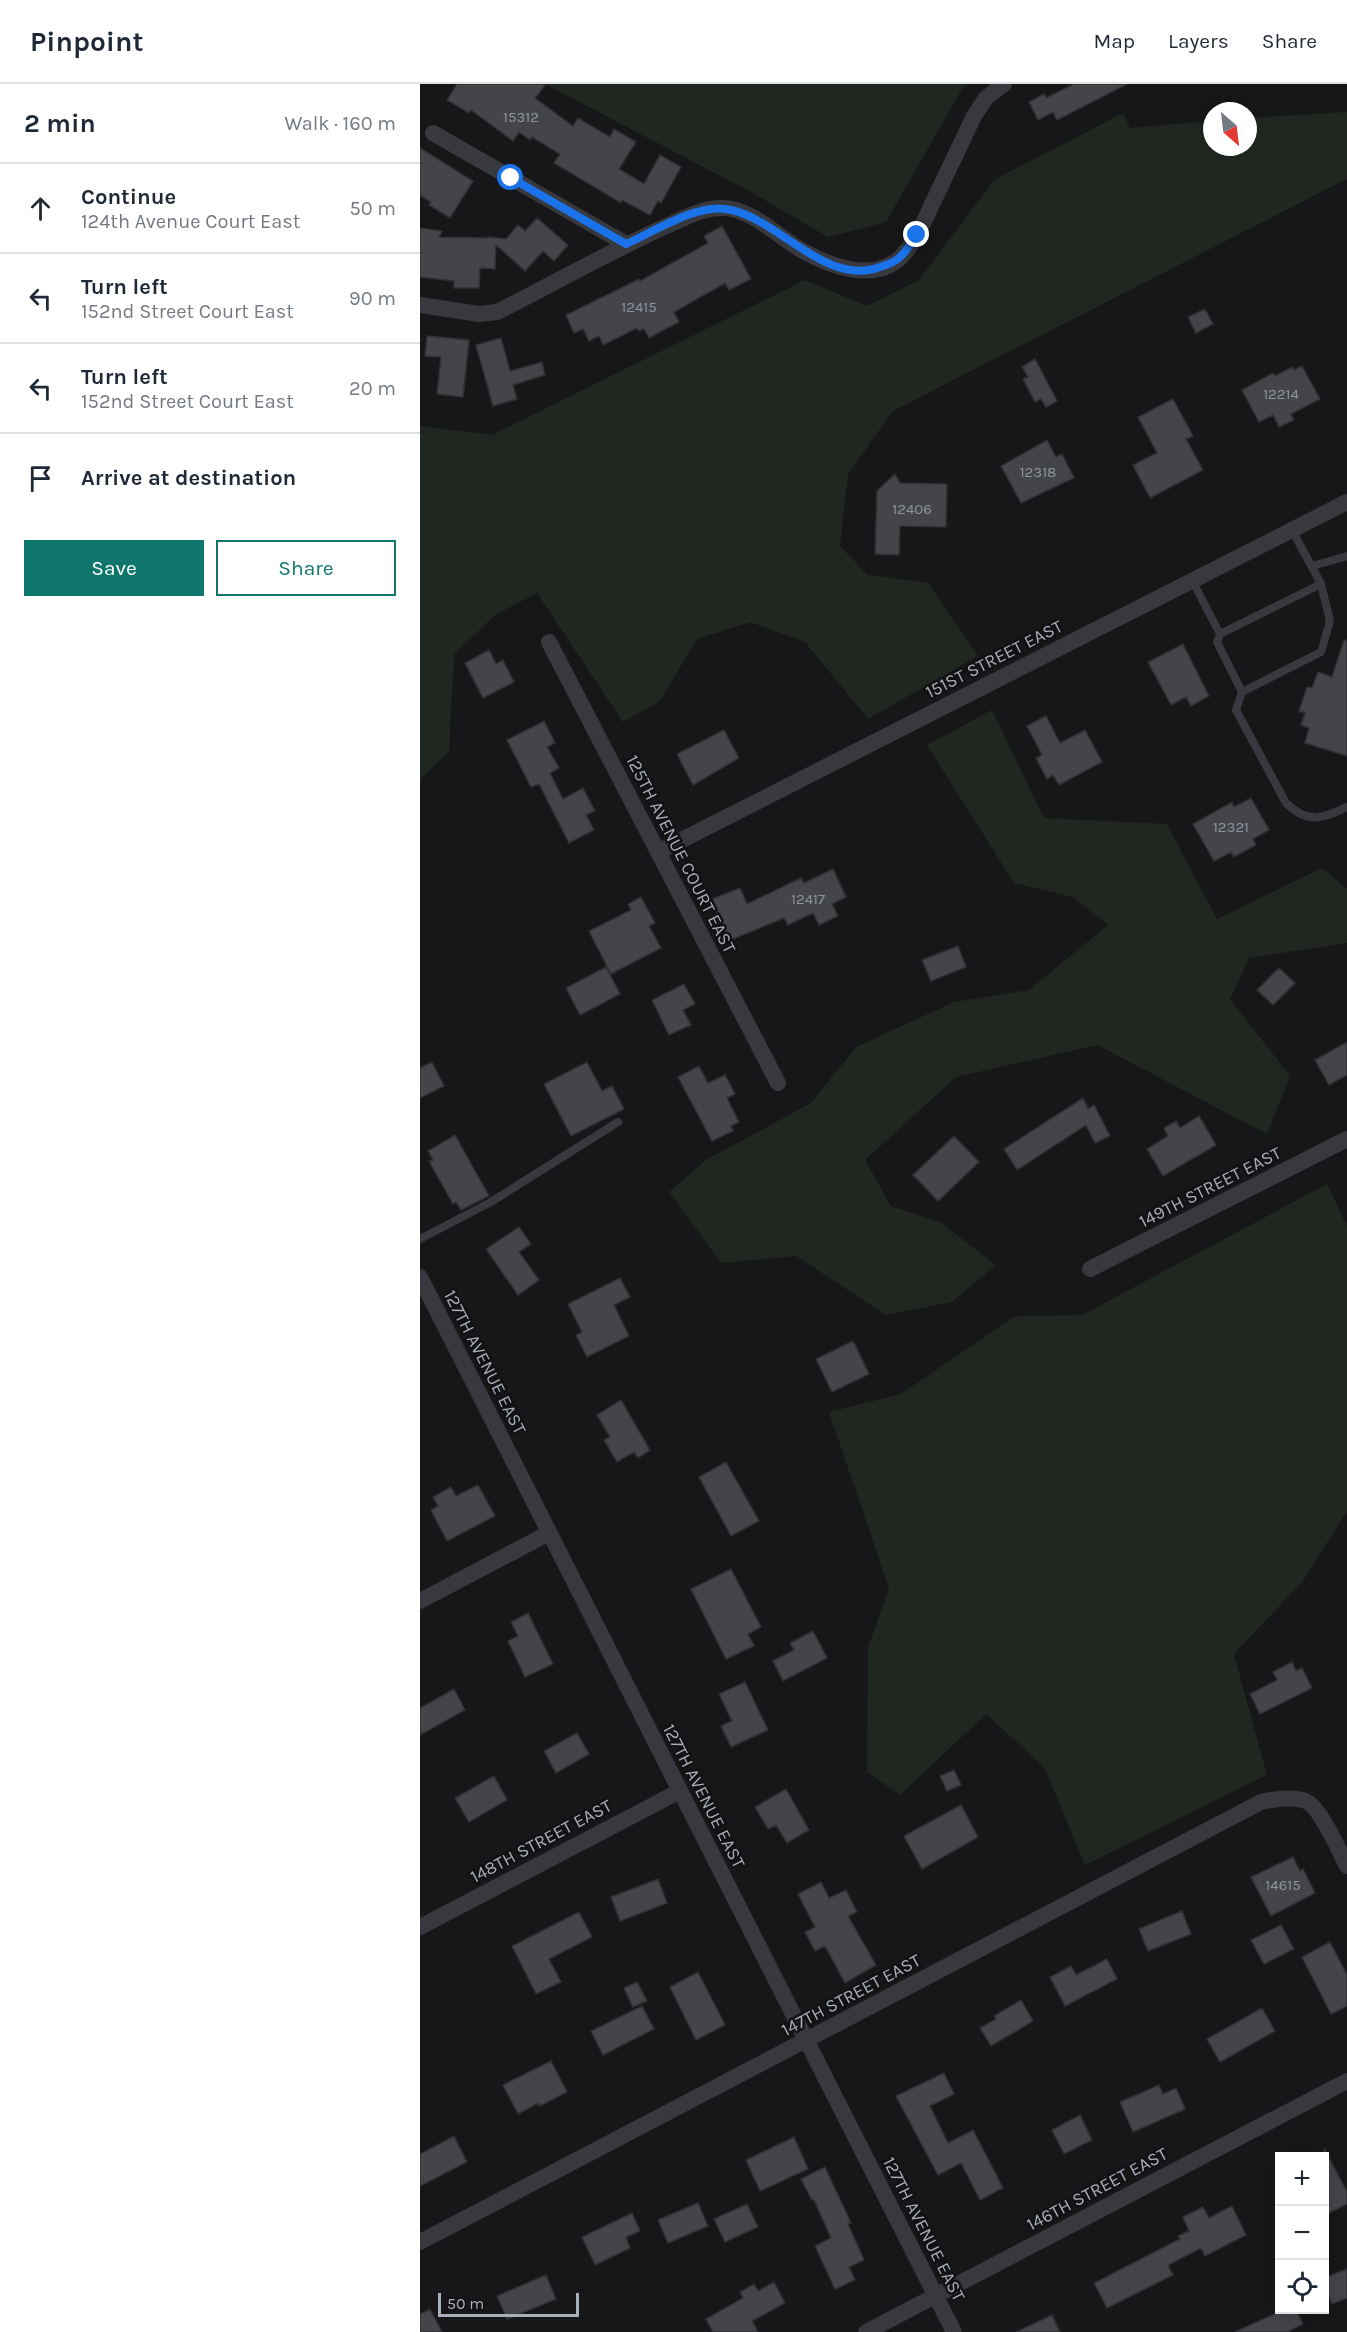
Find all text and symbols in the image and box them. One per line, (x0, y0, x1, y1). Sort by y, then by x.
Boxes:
text: Pinpoint (30, 25, 143, 58)
text: Map (1093, 29, 1135, 53)
text: Layers (1168, 29, 1229, 53)
text: Share (1262, 29, 1317, 53)
north arrow (1203, 102, 1257, 156)
text: 2 min (24, 108, 96, 139)
house number: 15312 (503, 108, 539, 126)
text: Walk · 160 m (284, 112, 396, 135)
route start (497, 164, 523, 190)
text: Continue (81, 184, 176, 210)
icon: ahead (24, 192, 57, 225)
text: 50 m (349, 197, 396, 220)
text: 124th Avenue Court East (81, 210, 300, 233)
route end (903, 221, 929, 247)
text: Turn left (81, 274, 168, 300)
icon: left (24, 282, 57, 315)
text: 90 m (349, 287, 396, 310)
house number: 12415 (621, 298, 657, 316)
text: 152nd Street Court East (81, 300, 294, 323)
text: Turn left (81, 364, 168, 390)
icon: left (24, 372, 57, 405)
text: 20 m (349, 377, 396, 400)
house number: 12214 (1263, 385, 1299, 403)
text: 152nd Street Court East (81, 390, 294, 413)
icon: arrive (24, 462, 57, 495)
house number: 12318 (1020, 463, 1056, 481)
text: Arrive at destination (81, 465, 296, 491)
house number: 12406 (892, 500, 932, 518)
button: Save (24, 540, 204, 596)
button: Share (216, 540, 396, 596)
street label: 151ST STREET EAST (922, 615, 1066, 703)
street label: 125TH AVENUE COURT EAST (621, 751, 741, 957)
house number: 12321 (1213, 818, 1249, 836)
house number: 12417 (791, 890, 825, 908)
street label: 149TH STREET EAST (1135, 1142, 1285, 1232)
street label: 127TH AVENUE EAST (439, 1286, 531, 1438)
street label: 127TH AVENUE EAST (658, 1720, 750, 1872)
street label: 148TH STREET EAST (466, 1794, 616, 1888)
house number: 14615 (1265, 1876, 1301, 1894)
street label: 147TH STREET EAST (778, 1949, 924, 2041)
street label: 146TH STREET EAST (1023, 2143, 1171, 2235)
map controls (1275, 2152, 1329, 2314)
button: + (1275, 2152, 1329, 2206)
street label: 127TH AVENUE EAST (878, 2153, 970, 2305)
button: − (1275, 2206, 1329, 2260)
button: locate (1275, 2260, 1329, 2314)
scale bar (438, 2290, 579, 2318)
text: 50 m (447, 2294, 484, 2313)

